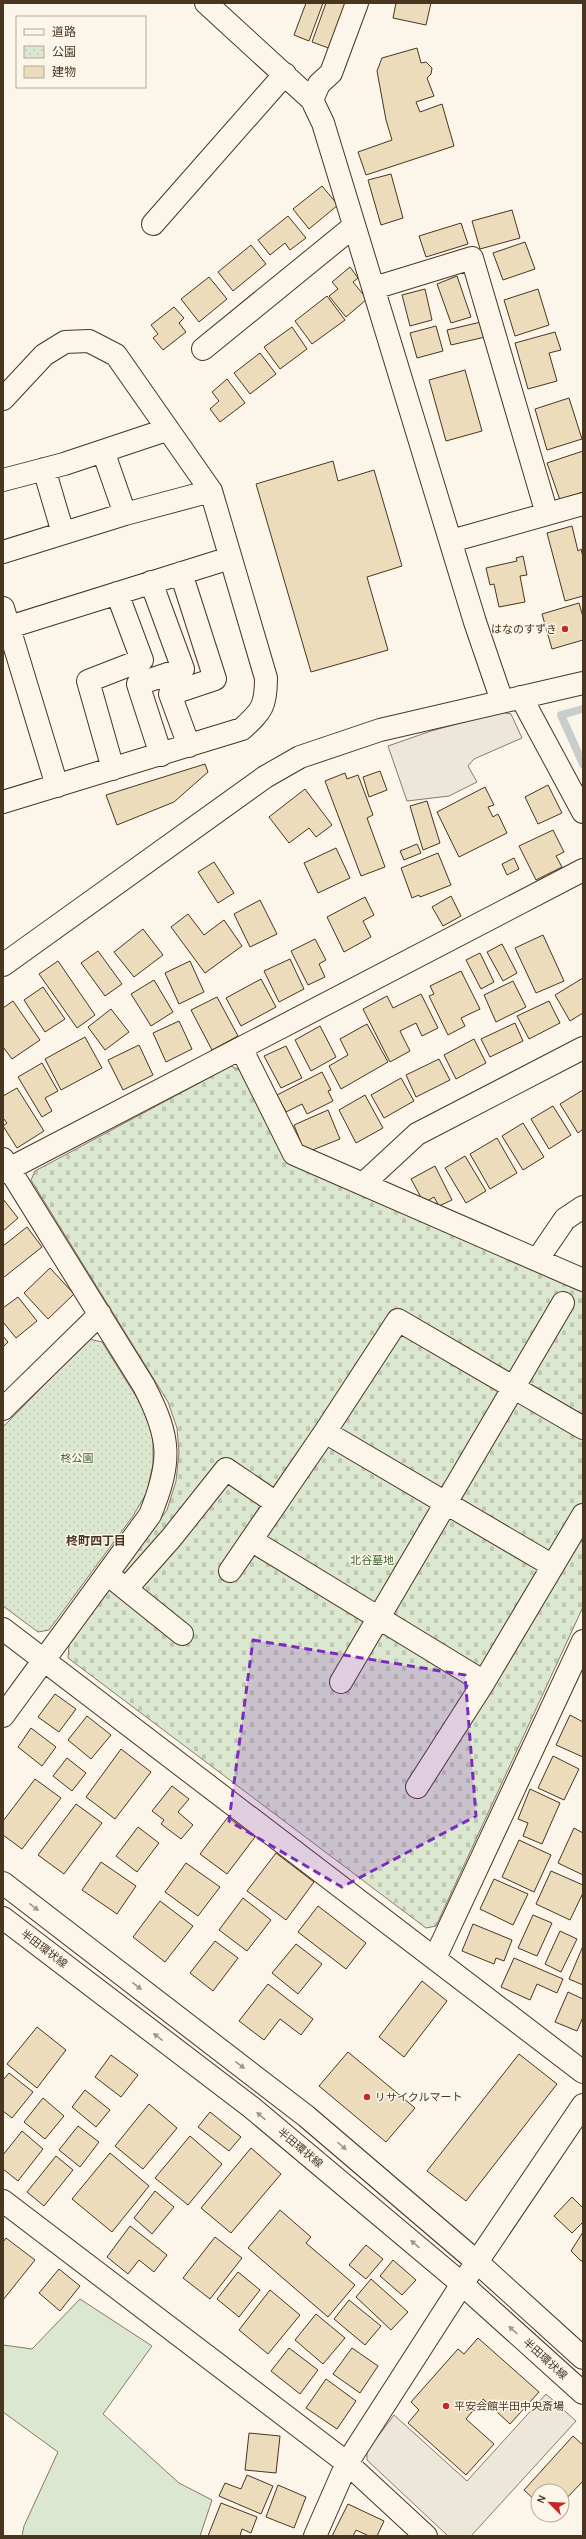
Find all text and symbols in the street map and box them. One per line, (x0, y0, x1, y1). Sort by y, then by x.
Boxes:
legend (16, 16, 146, 88)
text: 道路 (52, 25, 76, 39)
text: 公園 (52, 45, 76, 59)
text: 建物 (52, 65, 76, 79)
place label: はなのすずき (491, 623, 557, 636)
marker: はなのすずき (560, 624, 570, 634)
park label: 柊公園 (61, 1452, 94, 1465)
district label: 柊町四丁目 (66, 1534, 126, 1548)
park label: 北谷墓地 (350, 1554, 394, 1567)
one-way arrow (28, 1903, 39, 1911)
street label: 半田環状線 (18, 1927, 70, 1971)
one-way arrow (132, 1982, 142, 1990)
one-way arrow (153, 2032, 164, 2041)
one-way arrow (235, 2061, 246, 2069)
place label: リサイクルマート (375, 2091, 462, 2104)
marker: リサイクルマート (362, 2092, 372, 2102)
one-way arrow (256, 2111, 267, 2120)
street label: 半田環状線 (275, 2125, 325, 2171)
one-way arrow (336, 2142, 347, 2151)
one-way arrow (409, 2240, 420, 2249)
one-way arrow (508, 2325, 518, 2334)
street label: 半田環状線 (520, 2336, 570, 2382)
place label: 平安会館半田中央斎場 (454, 2400, 564, 2413)
marker: 平安会館半田中央斎場 (441, 2401, 451, 2411)
north arrow (530, 2483, 570, 2523)
text: N (534, 2493, 549, 2505)

